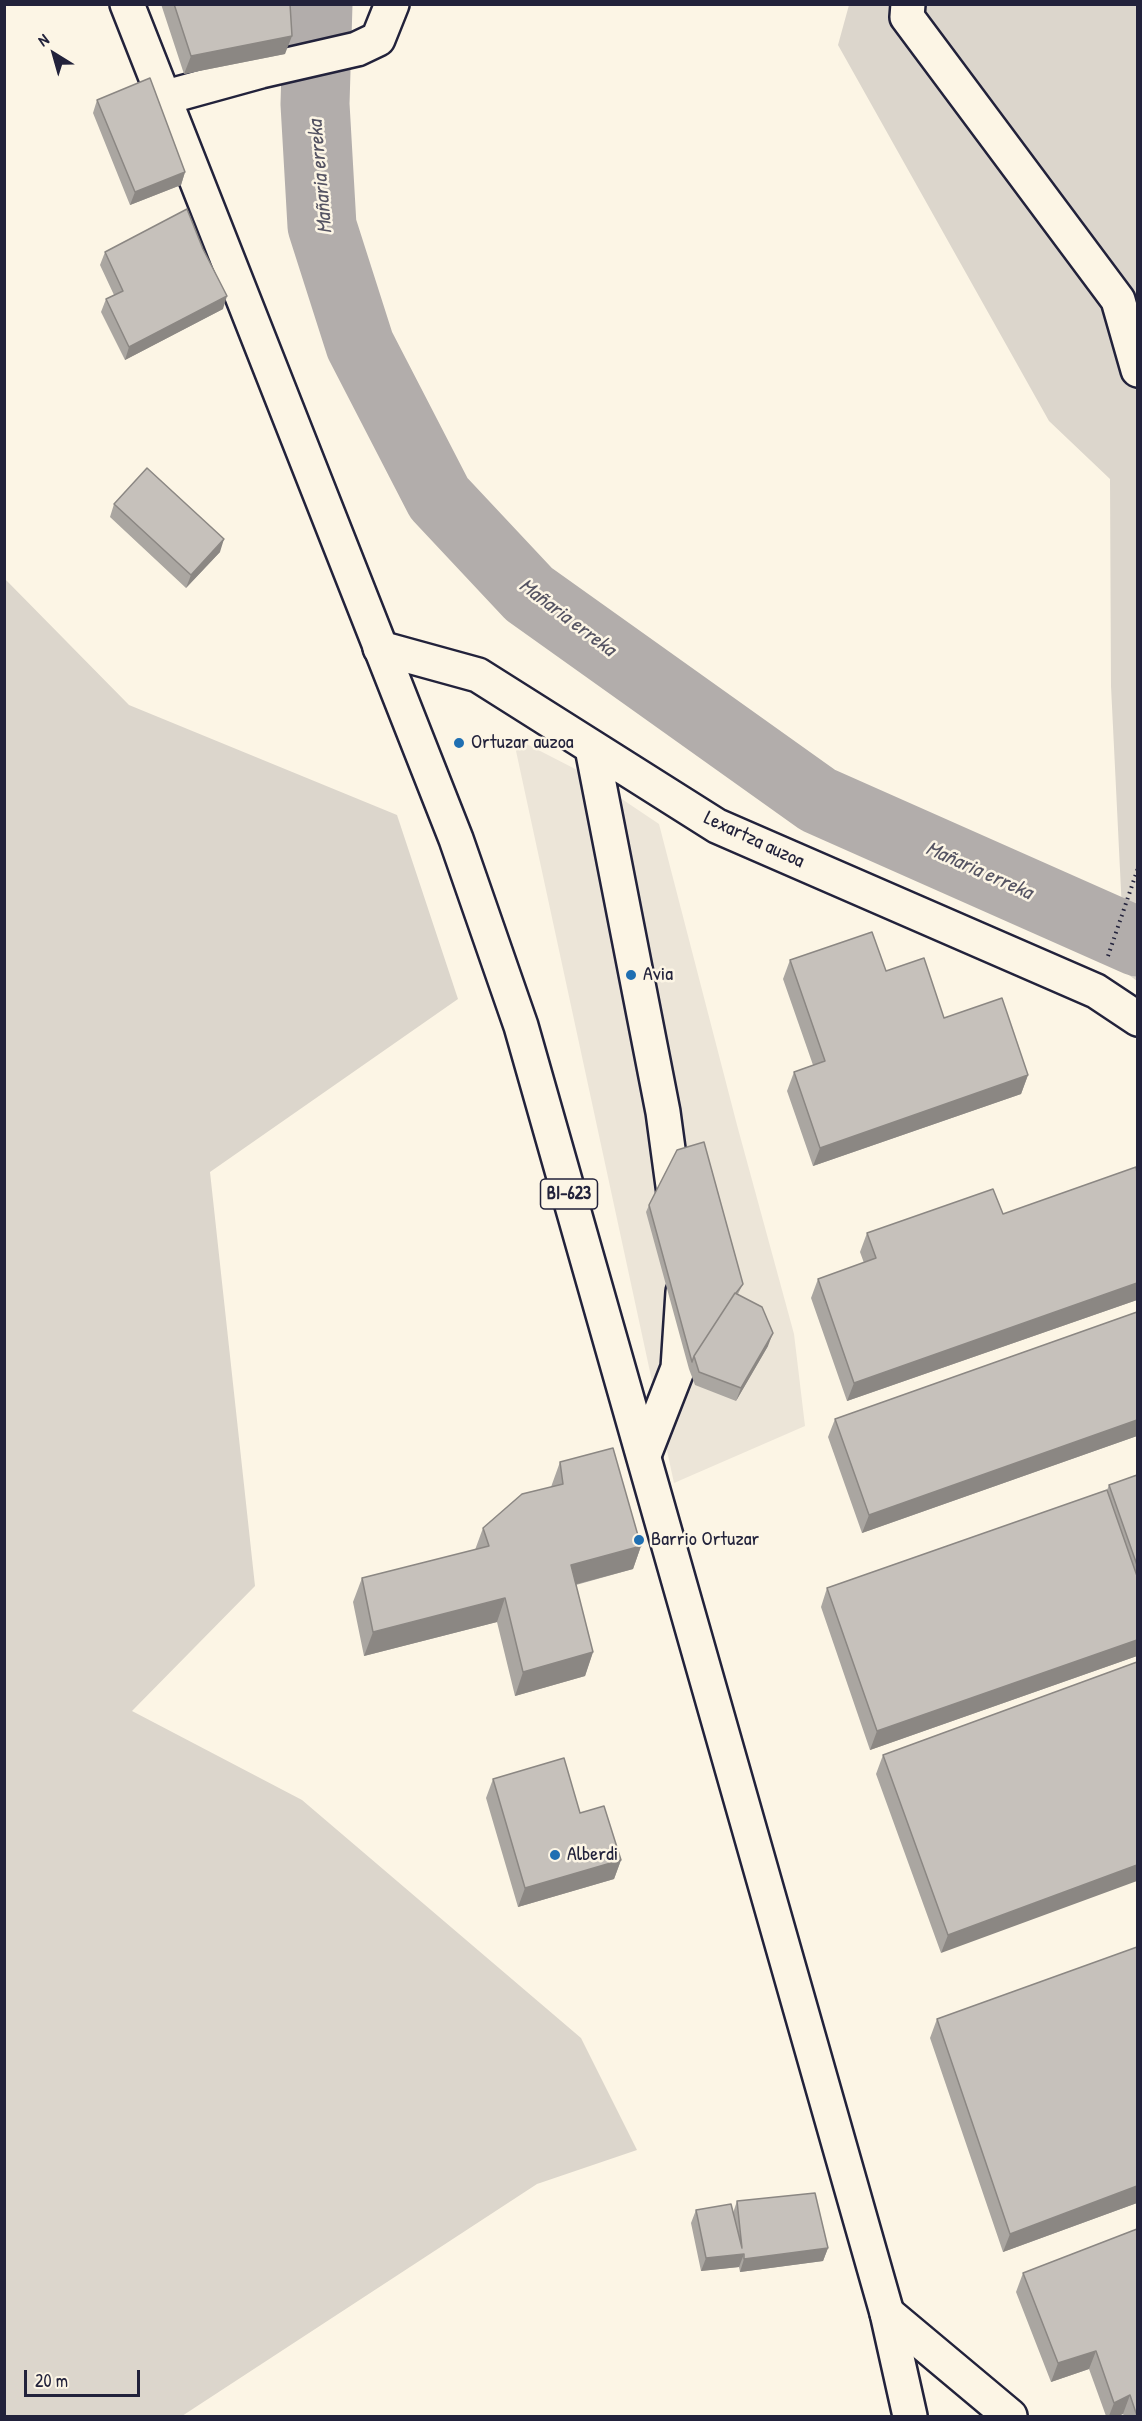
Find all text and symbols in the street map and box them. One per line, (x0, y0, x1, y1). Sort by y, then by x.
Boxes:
north arrow (24, 24, 84, 84)
text: N (33, 28, 53, 51)
water label: Mañaria erreka (303, 119, 339, 235)
water label: Mañaria erreka (514, 574, 620, 662)
place label: Ortuzar auzoa (471, 731, 574, 755)
marker: Ortuzar auzoa (452, 736, 466, 750)
street label: Lexartza auzoa (700, 806, 808, 874)
water label: Mañaria erreka (922, 836, 1036, 906)
place label: Avia (643, 963, 673, 987)
marker: Avia (624, 968, 638, 982)
road number: BI-623 (540, 1179, 598, 1209)
place label: Barrio Ortuzar (651, 1528, 759, 1552)
marker: Barrio Ortuzar (632, 1533, 646, 1547)
place label: Alberdi (567, 1843, 618, 1867)
marker: Alberdi (548, 1848, 562, 1862)
scale bar (27, 2358, 142, 2396)
text: 20 m (35, 2368, 68, 2393)

